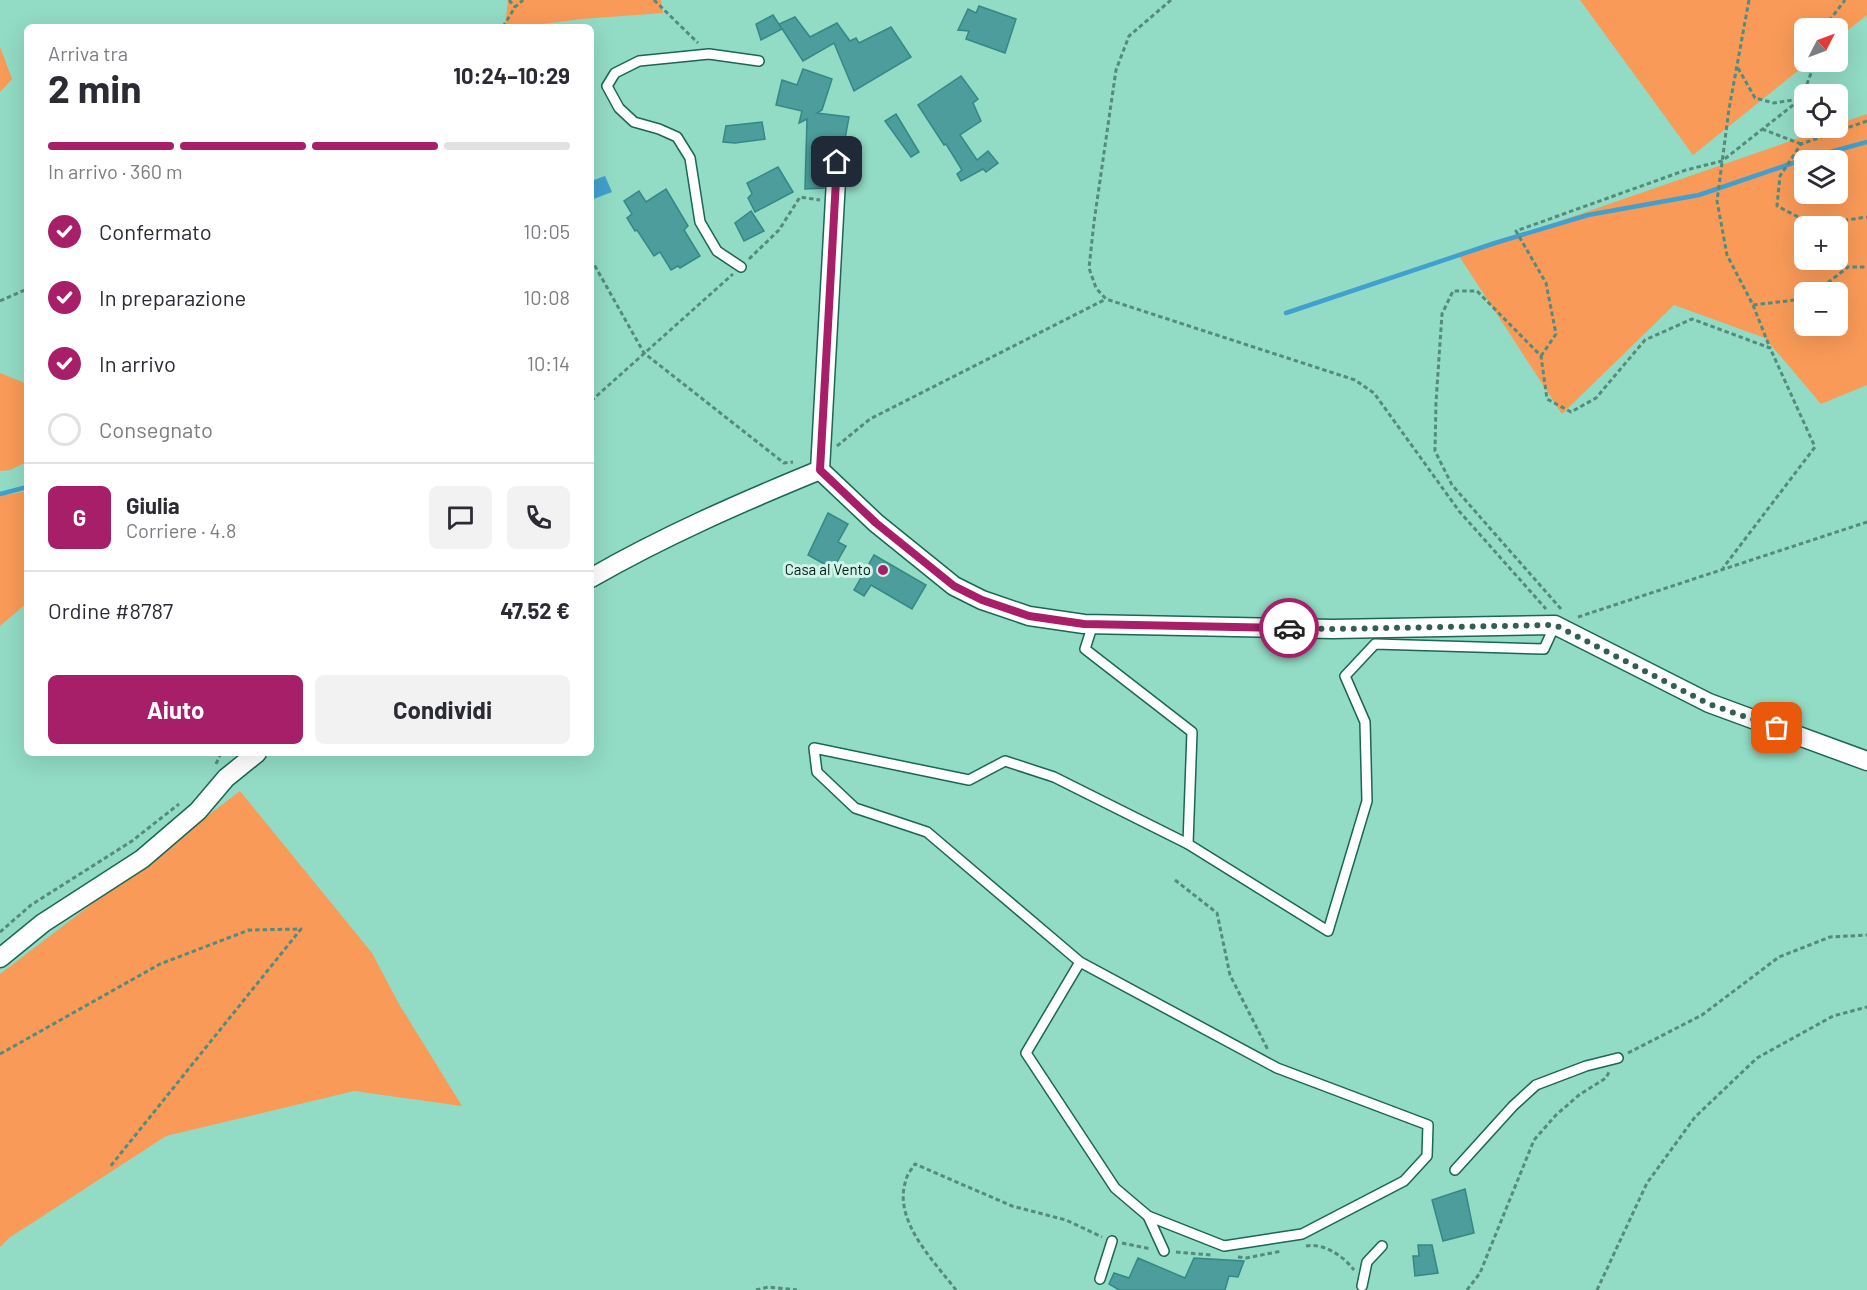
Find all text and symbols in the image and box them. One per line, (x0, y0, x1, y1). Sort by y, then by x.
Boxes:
north arrow (1794, 18, 1848, 72)
map controls (1794, 18, 1848, 336)
text: Arriva tra (48, 41, 128, 65)
text: 10:24–10:29 (453, 62, 570, 88)
text: 2 min (48, 64, 141, 111)
button: locate (1794, 84, 1848, 138)
pin (811, 136, 862, 187)
icon: home (820, 145, 853, 178)
button: layers (1794, 150, 1848, 204)
text: In arrivo · 360 m (48, 159, 183, 183)
icon: check (48, 215, 81, 248)
button: + (1794, 216, 1848, 270)
text: Confermato (99, 218, 212, 244)
text: 10:05 (523, 219, 570, 243)
icon: check (48, 281, 81, 314)
button: − (1794, 282, 1848, 336)
text: In preparazione (99, 284, 246, 310)
text: 10:08 (523, 285, 570, 309)
icon: check (48, 347, 81, 380)
text: In arrivo (99, 350, 176, 376)
text: 10:14 (527, 351, 570, 375)
text: Consegnato (99, 416, 213, 442)
button: chat (429, 486, 492, 549)
button: phone (507, 486, 570, 549)
text: Giulia (126, 492, 180, 518)
text: G (73, 504, 86, 530)
text: Corriere · 4.8 (126, 518, 236, 542)
place label: Casa al Vento (785, 560, 871, 578)
marker: Casa al Vento (876, 563, 890, 577)
text: Ordine #8787 (48, 597, 173, 623)
text: 47.52 € (500, 597, 570, 623)
courier (1259, 598, 1319, 658)
icon: car (1273, 612, 1306, 645)
button: Aiuto (48, 675, 303, 744)
button: Condividi (315, 675, 570, 744)
pin (1751, 702, 1802, 753)
icon: bag (1760, 711, 1793, 744)

